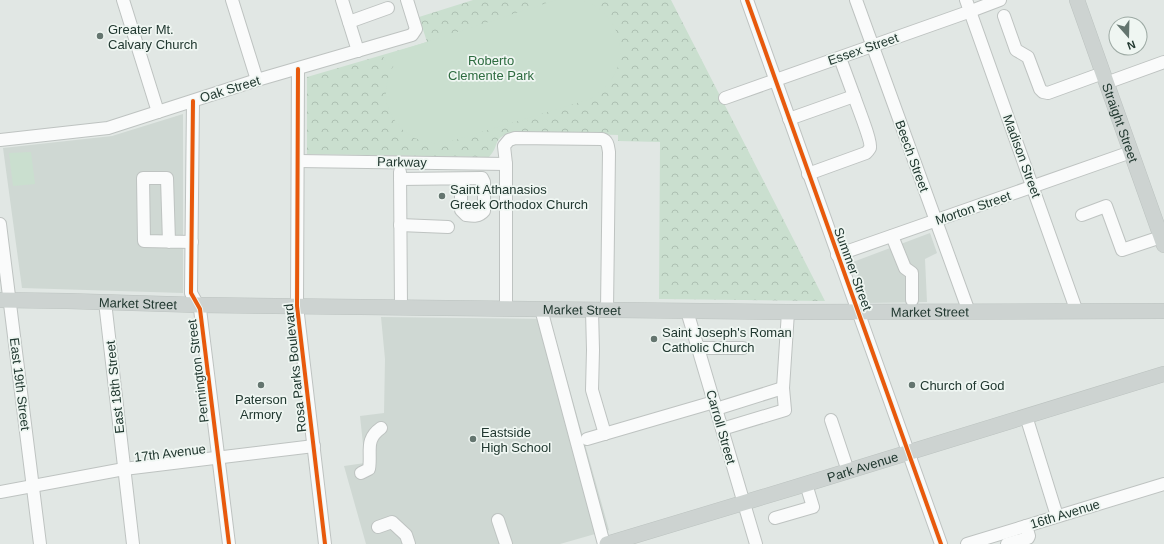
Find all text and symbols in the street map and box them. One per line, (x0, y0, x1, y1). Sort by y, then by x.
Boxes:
north arrow (1108, 16, 1148, 56)
place label: Greater Mt. Calvary Church (108, 22, 198, 52)
street label: Essex Street (826, 30, 901, 68)
marker: Greater Mt. Calvary Church (95, 31, 105, 41)
text: N (1126, 38, 1137, 52)
park label: Roberto Clemente Park (448, 53, 534, 83)
street label: Oak Street (198, 73, 262, 105)
street label: Straight Street (1100, 81, 1142, 165)
street label: Madison Street (1000, 112, 1044, 200)
street label: Beech Street (892, 118, 932, 194)
street label: Parkway (377, 154, 428, 170)
place label: Saint Athanasios Greek Orthodox Church (450, 182, 588, 212)
street label: Morton Street (933, 188, 1013, 228)
marker: Saint Athanasios Greek Orthodox Church (437, 191, 447, 201)
street label: Summer Street (831, 225, 875, 313)
street label: Market Street (99, 294, 178, 312)
street label: Market Street (543, 302, 621, 318)
street label: Rosa Parks Boulevard (281, 303, 309, 433)
street label: Market Street (891, 304, 969, 319)
street label: Pennington Street (184, 318, 212, 424)
place label: Saint Joseph's Roman Catholic Church (662, 325, 792, 355)
marker: Saint Joseph's Roman Catholic Church (649, 334, 659, 344)
street label: East 19th Street (7, 337, 33, 432)
street label: East 18th Street (103, 339, 127, 434)
place label: Church of God (920, 378, 1005, 393)
marker: Paterson Armory (256, 380, 266, 390)
marker: Church of God (907, 380, 917, 390)
street label: Carroll Street (703, 388, 739, 466)
place label: Paterson Armory (235, 392, 287, 422)
place label: Eastside High School (481, 425, 551, 455)
marker: Eastside High School (468, 434, 478, 444)
street label: 17th Avenue (133, 441, 207, 465)
street label: Park Avenue (825, 449, 900, 485)
street label: 16th Avenue (1028, 496, 1102, 532)

